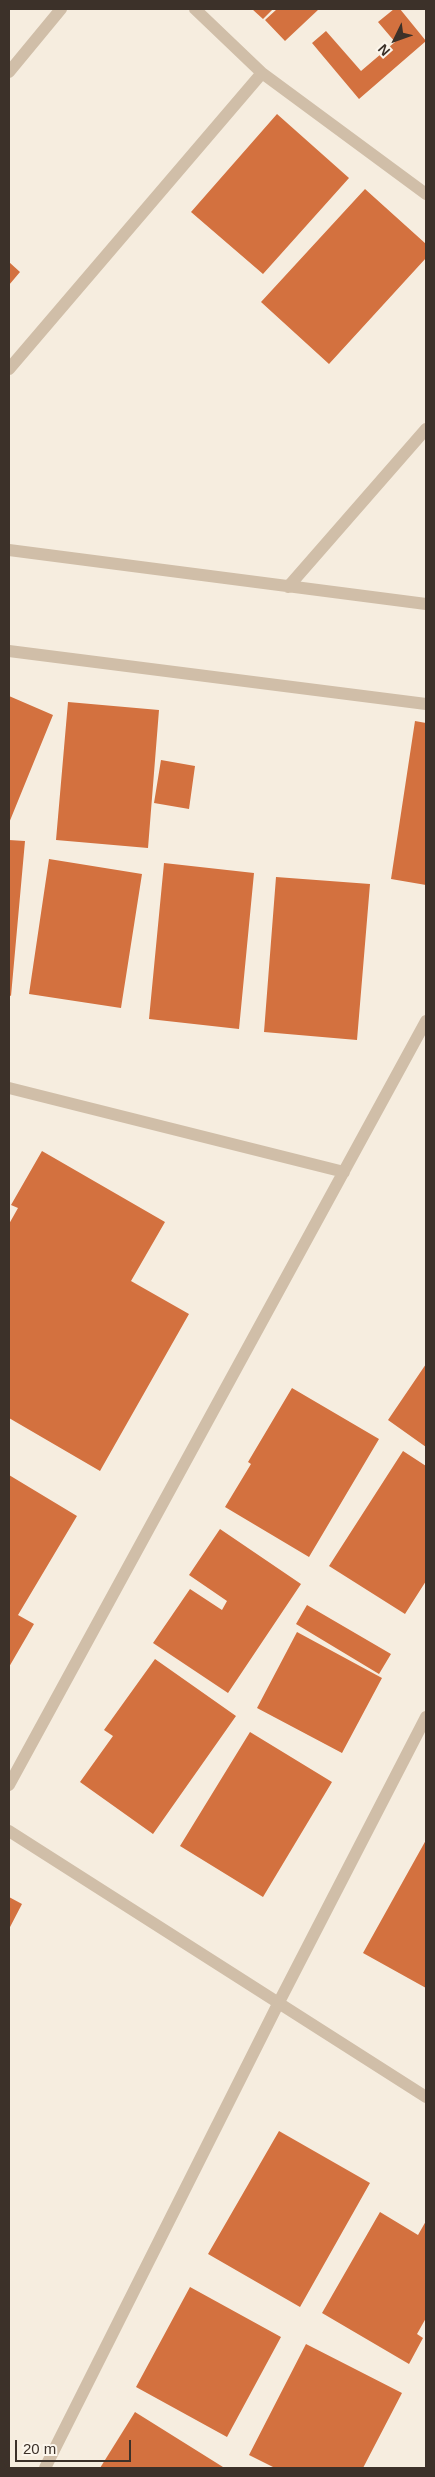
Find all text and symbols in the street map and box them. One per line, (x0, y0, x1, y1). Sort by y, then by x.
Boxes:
north arrow (370, 15, 420, 65)
text: N (375, 41, 393, 59)
scale bar (18, 2430, 134, 2462)
text: 20 m (23, 2440, 56, 2457)

